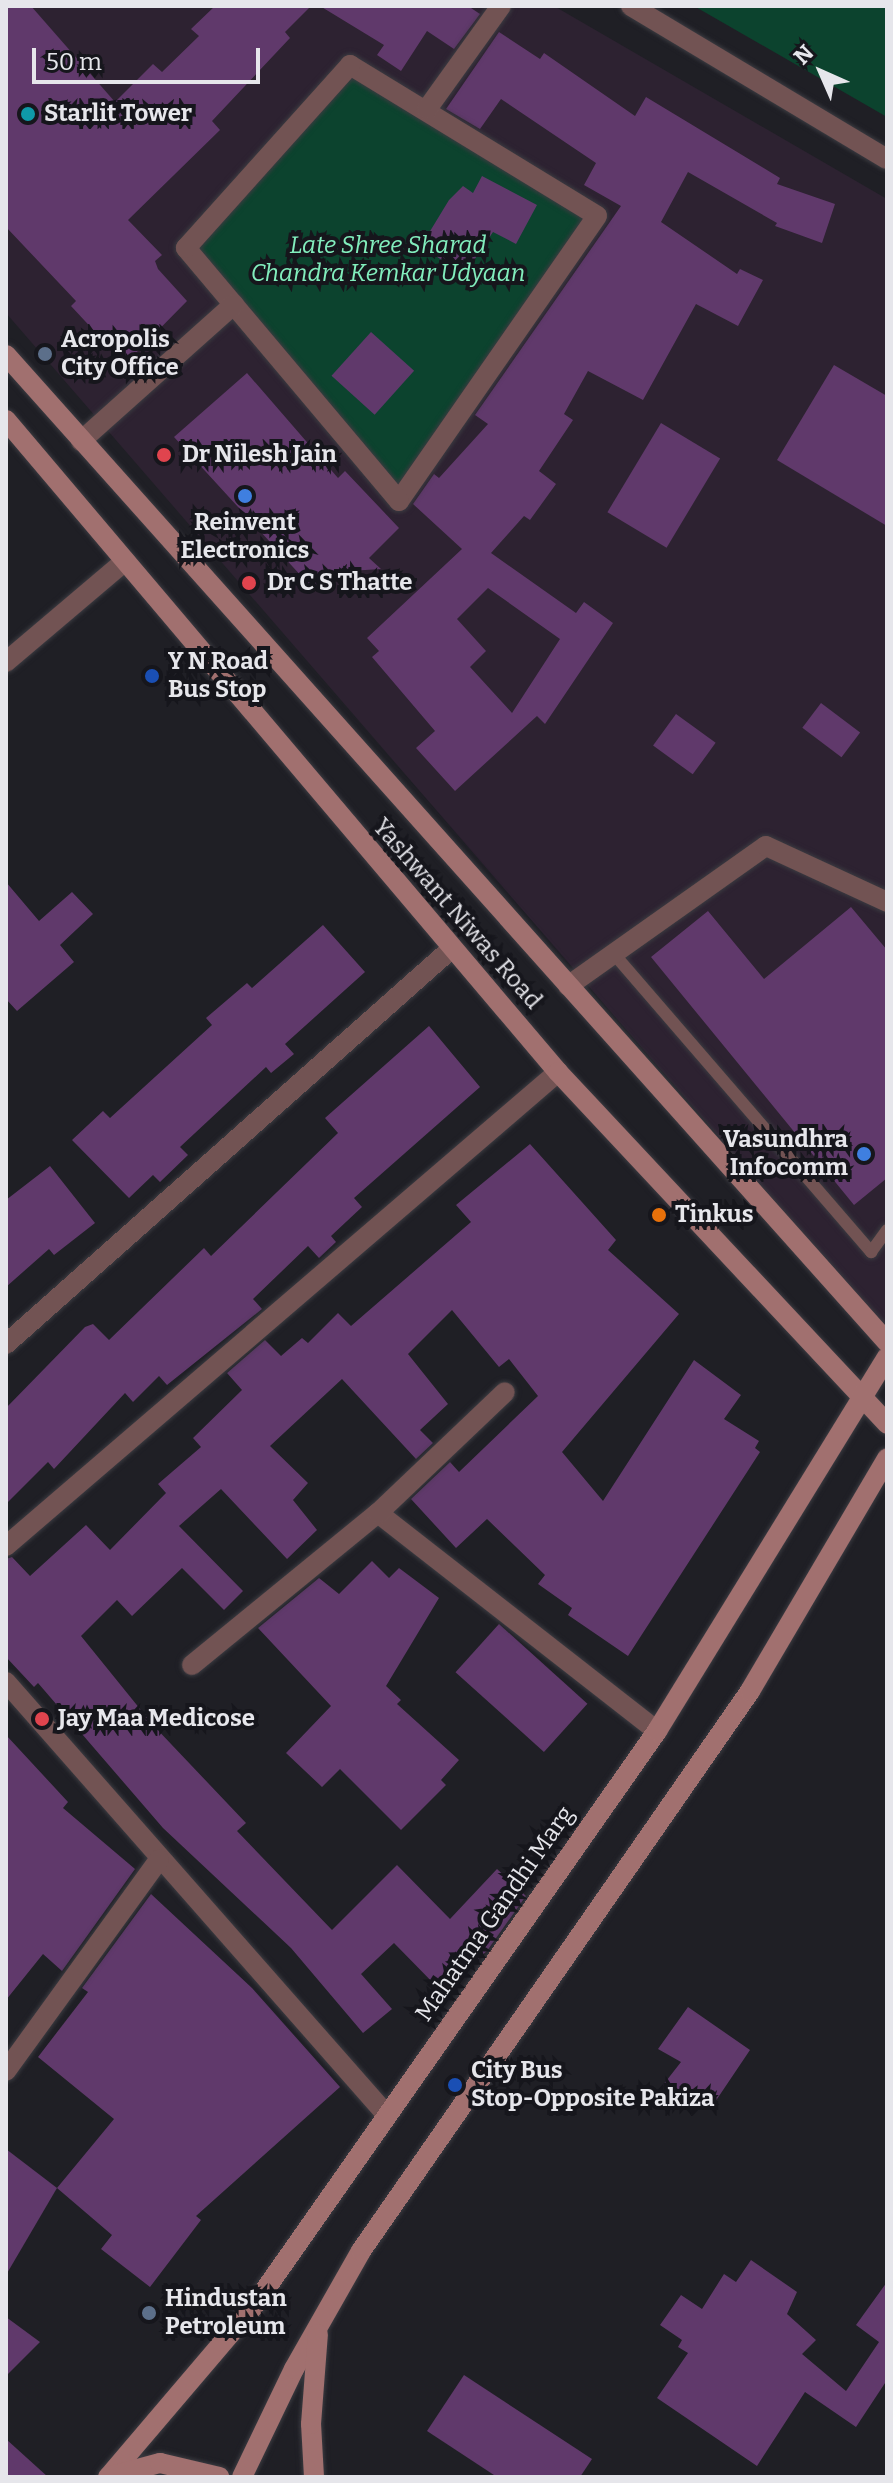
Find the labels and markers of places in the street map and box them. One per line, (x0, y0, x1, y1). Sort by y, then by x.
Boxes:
place label: Starlit Tower (44, 100, 192, 128)
marker: Starlit Tower (19, 105, 37, 123)
place label: Acropolis City Office (61, 326, 179, 382)
marker: Acropolis City Office (36, 345, 54, 363)
place label: Dr Nilesh Jain (182, 441, 337, 469)
marker: Dr Nilesh Jain (153, 444, 175, 466)
marker: Reinvent Electronics (236, 487, 254, 505)
place label: Reinvent Electronics (181, 509, 309, 565)
place label: Dr C S Thatte (267, 569, 412, 597)
marker: Dr C S Thatte (238, 572, 260, 594)
place label: Y N Road Bus Stop (168, 648, 268, 704)
marker: Y N Road Bus Stop (143, 667, 161, 685)
place label: Vasundhra Infocomm (723, 1126, 848, 1182)
marker: Vasundhra Infocomm (855, 1145, 873, 1163)
place label: Tinkus (675, 1201, 753, 1229)
marker: Tinkus (650, 1206, 668, 1224)
place label: Jay Maa Medicose (58, 1705, 255, 1733)
marker: Jay Maa Medicose (33, 1710, 51, 1728)
place label: City Bus Stop-Opposite Pakiza (471, 2057, 715, 2113)
marker: City Bus Stop-Opposite Pakiza (446, 2076, 464, 2094)
place label: Hindustan Petroleum (165, 2285, 287, 2341)
marker: Hindustan Petroleum (140, 2304, 158, 2322)

